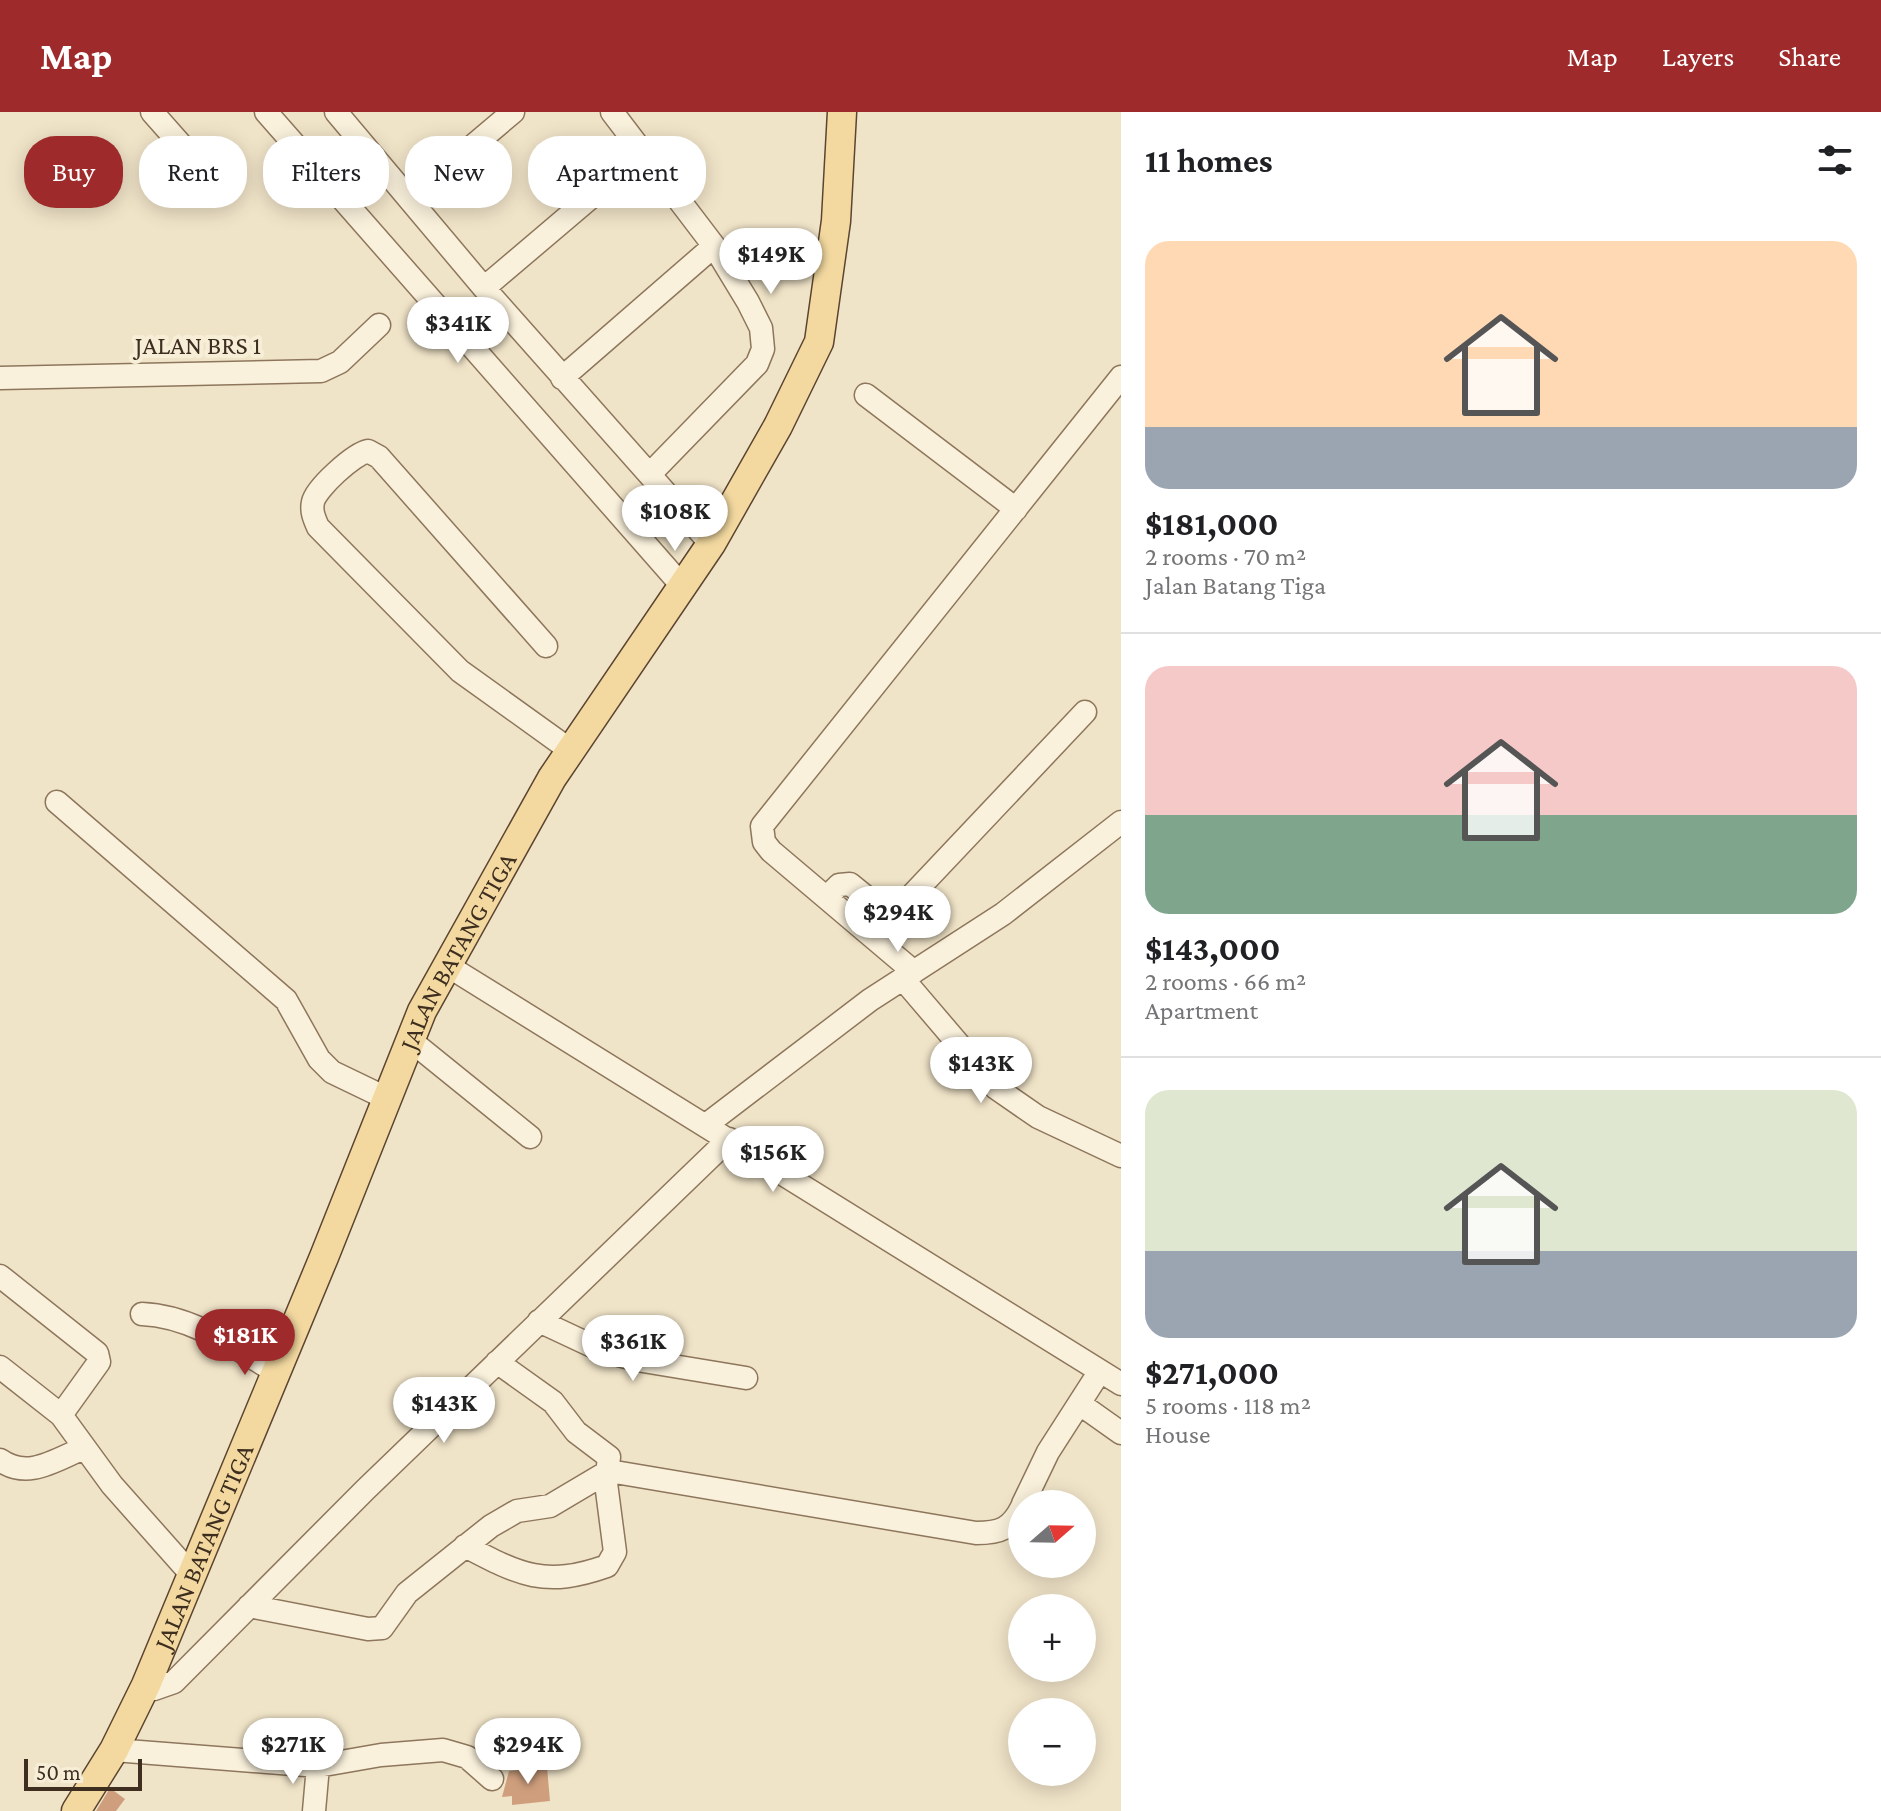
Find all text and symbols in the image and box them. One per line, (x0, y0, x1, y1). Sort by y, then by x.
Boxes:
text: Map (40, 35, 113, 77)
text: Map (1567, 41, 1618, 72)
text: Layers (1662, 41, 1734, 72)
text: Share (1778, 41, 1841, 72)
chip: Buy (24, 136, 123, 208)
chip: Rent (139, 136, 247, 208)
chip: Filters (263, 136, 389, 208)
chip: New (405, 136, 512, 208)
chip: Apartment (528, 136, 706, 208)
icon: filters (1813, 138, 1857, 182)
text: 11 homes (1145, 142, 1273, 179)
pin: $149K (715, 228, 827, 296)
text: $149K (737, 239, 805, 268)
icon: home (1429, 293, 1573, 437)
pin: $341K (402, 297, 514, 365)
text: $341K (425, 308, 491, 337)
street label: JALAN BRS 1 (133, 331, 261, 360)
pin: $108K (619, 485, 731, 553)
text: $108K (640, 496, 710, 525)
text: $181,000 (1145, 505, 1278, 542)
text: 2 rooms · 70 m² (1145, 542, 1306, 571)
text: Jalan Batang Tiga (1145, 571, 1326, 600)
icon: home (1429, 718, 1573, 862)
street label: JALAN BATANG TIGA (393, 847, 522, 1056)
pin: $294K (842, 886, 954, 954)
text: $294K (863, 897, 933, 926)
text: $143,000 (1145, 930, 1280, 967)
text: 2 rooms · 66 m² (1145, 967, 1306, 996)
text: Apartment (1145, 996, 1258, 1025)
pin: $143K (925, 1037, 1037, 1105)
text: $143K (948, 1048, 1014, 1077)
pin: $156K (717, 1126, 829, 1194)
text: $156K (740, 1137, 806, 1166)
icon: home (1429, 1142, 1573, 1286)
pin: $181K (189, 1309, 301, 1377)
pin: $361K (577, 1315, 689, 1383)
text: $181K (213, 1320, 277, 1349)
text: $361K (600, 1326, 666, 1355)
text: $271,000 (1145, 1354, 1279, 1391)
pin: $143K (388, 1377, 500, 1445)
text: $143K (411, 1388, 477, 1417)
text: 5 rooms · 118 m² (1145, 1391, 1311, 1420)
text: House (1145, 1420, 1210, 1449)
street label: JALAN BATANG TIGA (147, 1439, 259, 1656)
north arrow (1008, 1490, 1096, 1578)
map controls (1008, 1490, 1096, 1786)
button: + (1008, 1594, 1096, 1682)
button: − (1008, 1698, 1096, 1786)
pin: $271K (237, 1718, 349, 1786)
pin: $294K (472, 1718, 584, 1786)
text: $271K (261, 1729, 325, 1758)
text: $294K (493, 1729, 563, 1758)
scale bar (24, 1755, 142, 1791)
text: 50 m (36, 1760, 81, 1785)

